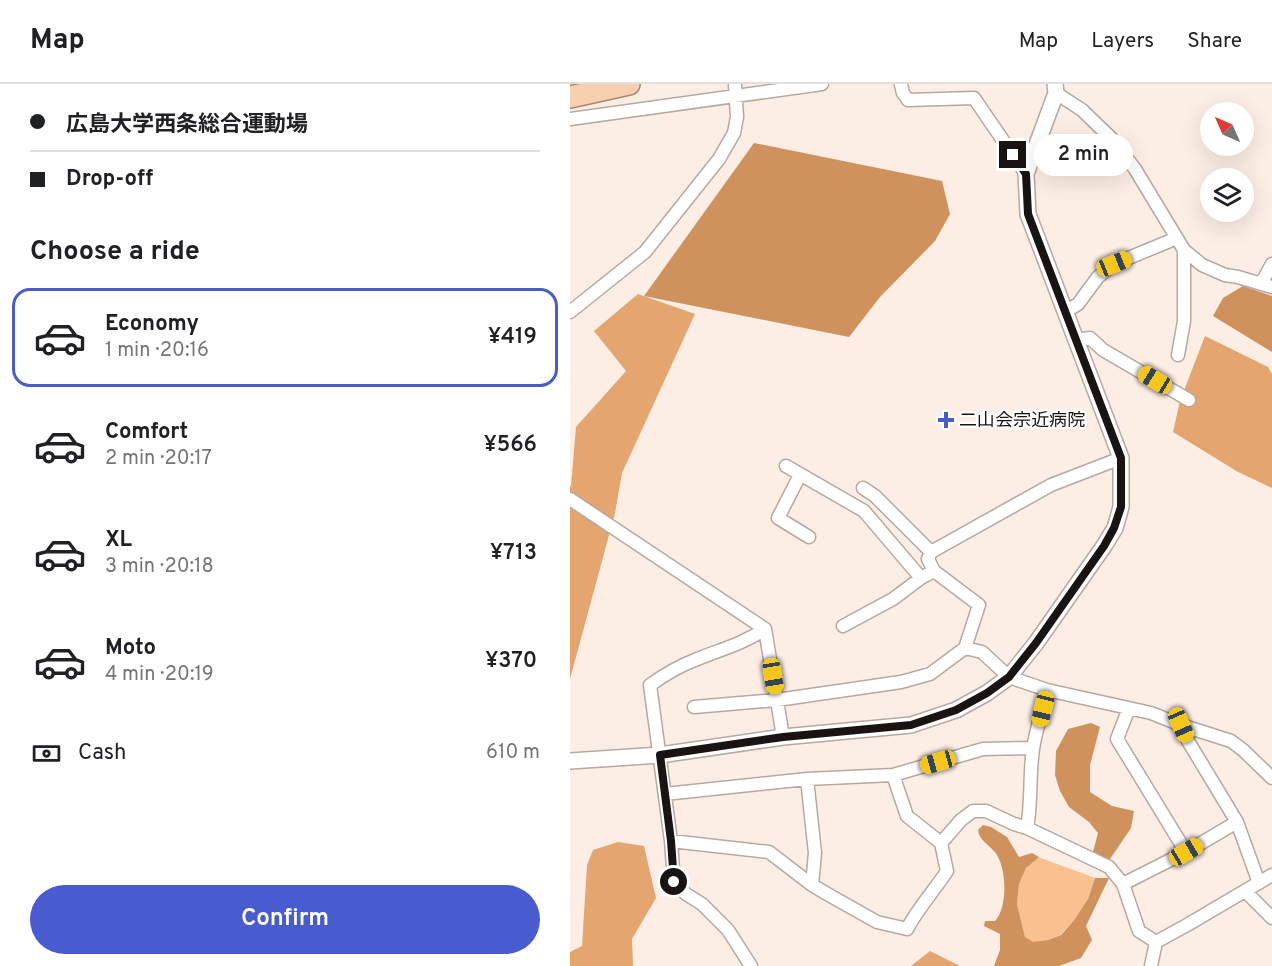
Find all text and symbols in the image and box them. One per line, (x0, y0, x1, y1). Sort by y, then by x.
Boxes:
text: Map (30, 23, 85, 59)
text: Map (1019, 28, 1058, 55)
text: Layers (1091, 28, 1154, 55)
text: Share (1187, 28, 1242, 55)
north arrow (1200, 102, 1254, 156)
map controls (1200, 102, 1254, 222)
text: 広島大学西条総合運動場 (66, 112, 308, 139)
callout: 2 min (1034, 134, 1133, 176)
route end (999, 141, 1026, 168)
text: 2 min (1058, 142, 1109, 168)
text: Drop-off (66, 166, 153, 193)
button: layers (1200, 168, 1254, 222)
text: Choose a ride (30, 235, 200, 269)
car (1094, 249, 1134, 279)
icon: car (33, 311, 87, 365)
text: Economy (105, 311, 199, 338)
text: ¥419 (488, 324, 537, 351)
text: 1 min · 20:16 (105, 338, 209, 364)
car (1135, 363, 1175, 397)
place label: 二山会宗近病院 (959, 410, 1085, 433)
marker: 二山会宗近病院 (937, 411, 955, 429)
icon: car (33, 419, 87, 473)
text: Comfort (105, 419, 188, 446)
text: ¥566 (484, 432, 537, 459)
text: 2 min · 20:17 (105, 446, 212, 472)
icon: car (33, 527, 87, 581)
text: XL (105, 527, 132, 554)
text: ¥713 (490, 540, 537, 567)
text: 3 min · 20:18 (105, 554, 214, 580)
icon: car (33, 635, 87, 689)
text: Moto (105, 635, 156, 662)
text: ¥370 (485, 648, 537, 675)
car (761, 657, 785, 695)
text: 4 min · 20:19 (105, 662, 214, 688)
car (1030, 689, 1056, 729)
car (1165, 705, 1197, 745)
icon: cash (30, 737, 63, 770)
text: Cash (78, 740, 127, 767)
text: 610 m (486, 740, 540, 766)
car (918, 748, 958, 776)
car (1166, 835, 1206, 869)
route start (660, 868, 687, 895)
button: Confirm (30, 885, 540, 954)

